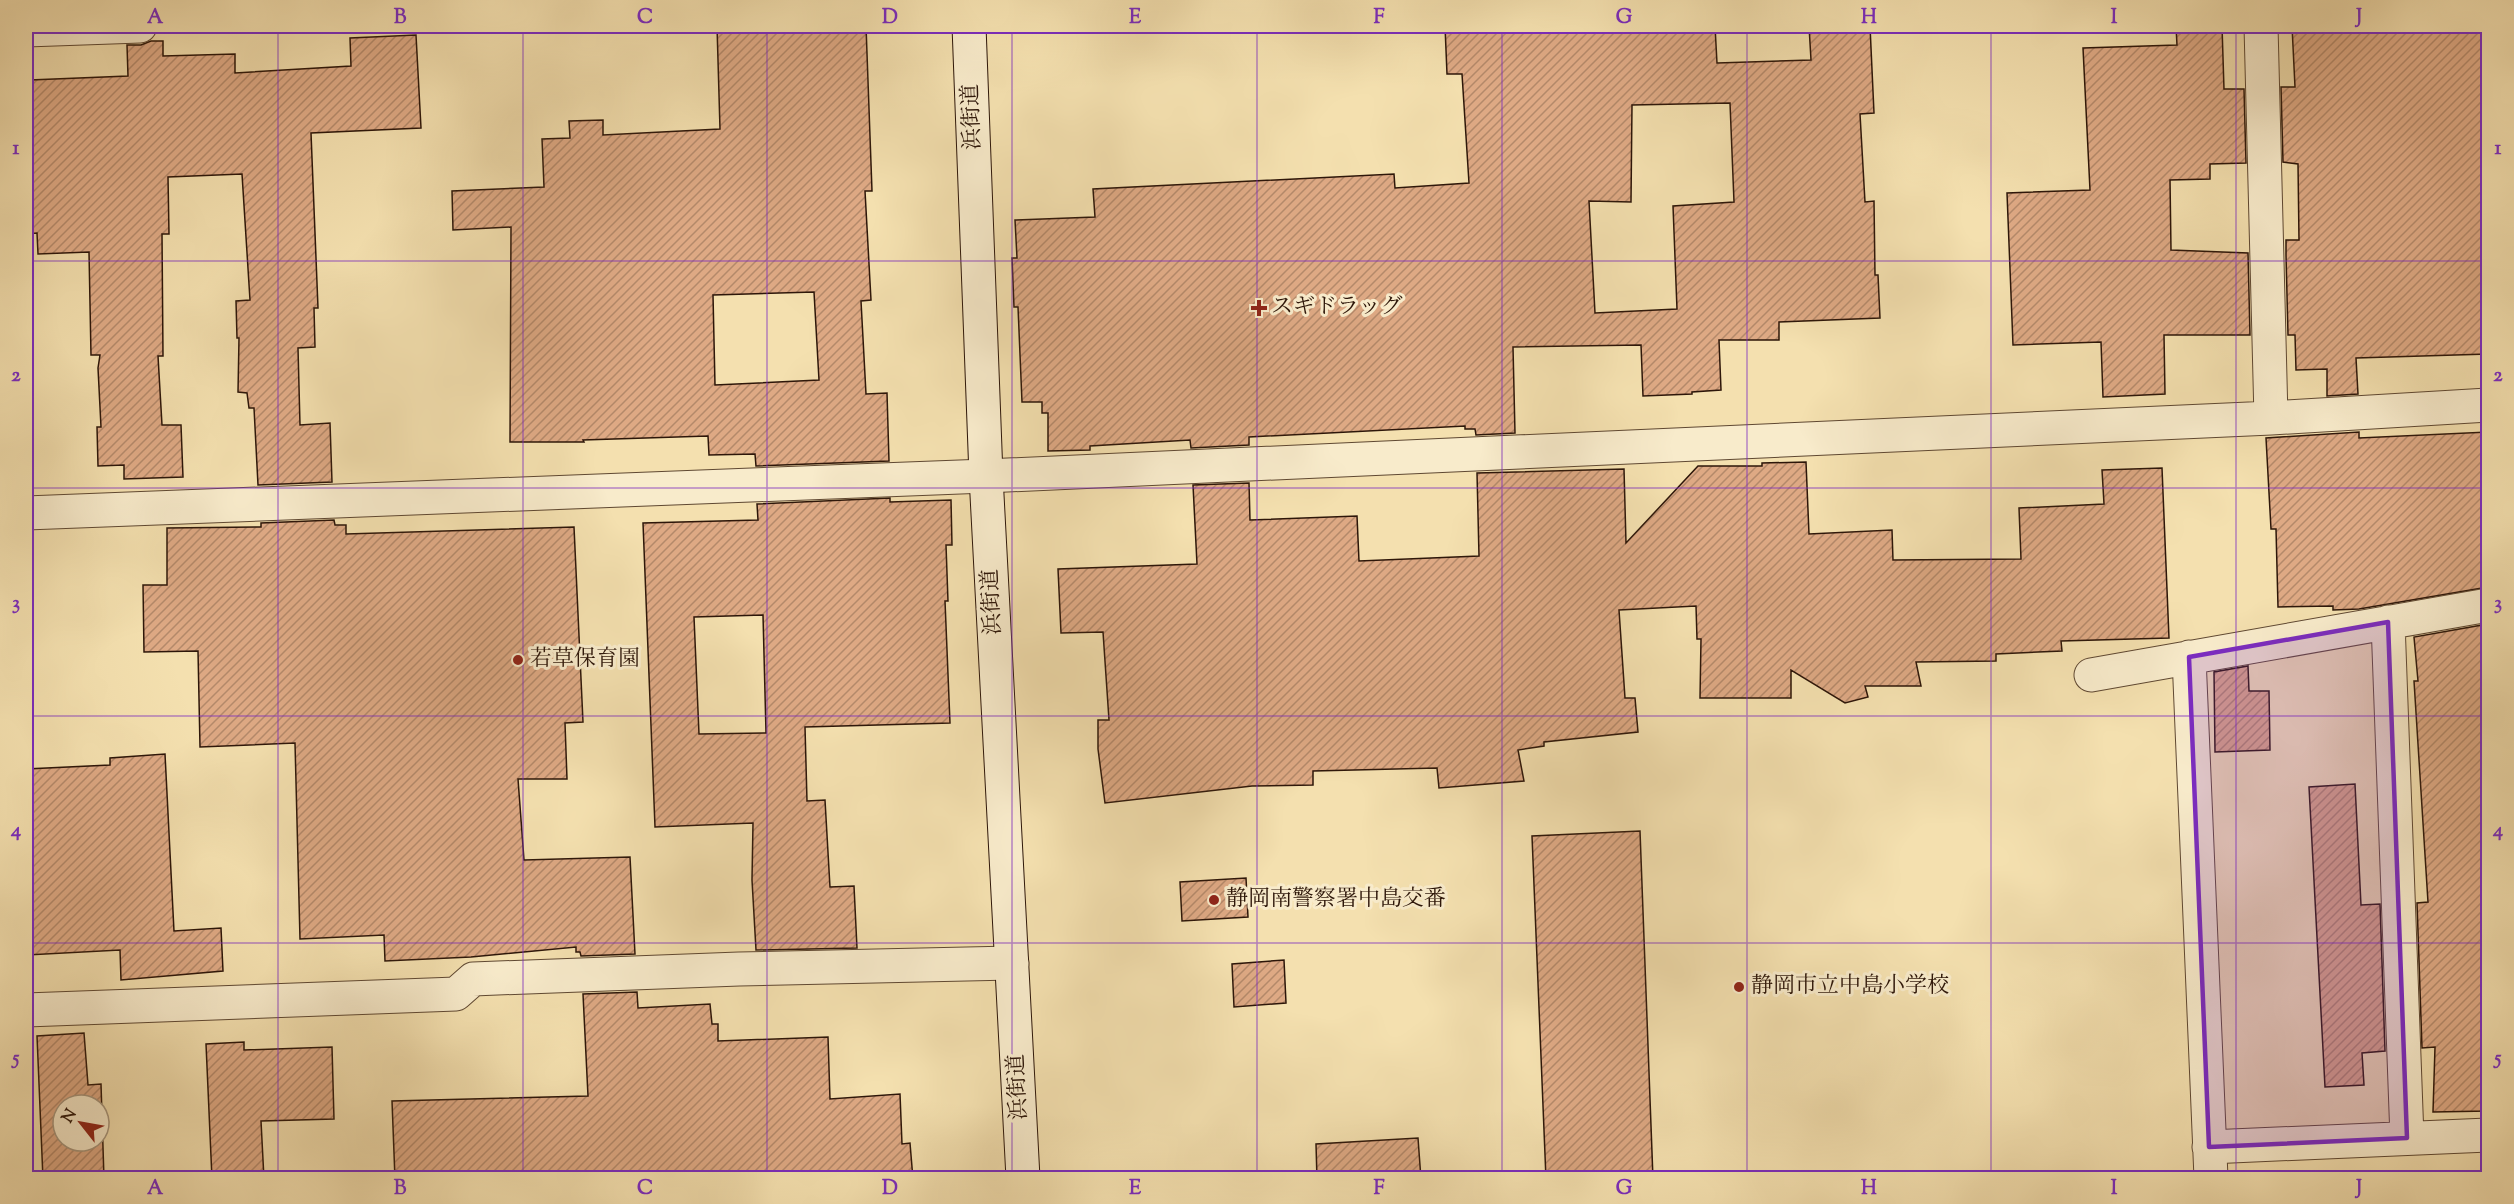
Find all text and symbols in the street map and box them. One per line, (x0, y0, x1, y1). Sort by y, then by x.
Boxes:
text: A (147, 4, 164, 33)
text: B (394, 4, 407, 33)
text: C (637, 4, 653, 33)
text: D (882, 4, 898, 33)
text: E (1129, 4, 1142, 33)
text: F (1373, 4, 1385, 33)
text: G (1616, 4, 1633, 33)
text: H (1861, 4, 1877, 33)
text: I (2111, 4, 2118, 33)
text: J (2354, 4, 2362, 33)
street label: 浜街道 (956, 83, 990, 151)
text: 1 (13, 135, 20, 164)
text: 1 (2495, 135, 2502, 164)
place label: スギドラッグ (1271, 292, 1403, 324)
marker: スギドラッグ (1252, 301, 1266, 315)
text: 2 (11, 362, 21, 391)
text: 2 (2493, 362, 2503, 391)
street label: 浜街道 (975, 568, 1011, 636)
text: 3 (12, 590, 20, 619)
text: 3 (2494, 590, 2502, 619)
place label: 若草保育園 (530, 644, 640, 676)
marker: 若草保育園 (511, 653, 525, 667)
text: 4 (10, 817, 21, 846)
text: 4 (2492, 817, 2503, 846)
place label: 静岡南警察署中島交番 (1226, 884, 1446, 916)
marker: 静岡南警察署中島交番 (1207, 893, 1221, 907)
place label: 静岡市立中島小学校 (1751, 971, 1949, 1003)
marker: 静岡市立中島小学校 (1732, 980, 1746, 994)
text: 5 (11, 1045, 20, 1074)
text: 5 (2493, 1045, 2502, 1074)
street label: 浜街道 (1001, 1053, 1037, 1121)
north arrow (51, 1093, 111, 1153)
text: N (57, 1105, 84, 1128)
text: A (147, 1175, 164, 1204)
text: B (394, 1175, 407, 1204)
text: C (637, 1175, 653, 1204)
text: D (882, 1175, 898, 1204)
text: E (1129, 1175, 1142, 1204)
text: F (1373, 1175, 1385, 1204)
text: G (1616, 1175, 1633, 1204)
text: H (1861, 1175, 1877, 1204)
text: I (2111, 1175, 2118, 1204)
text: J (2354, 1175, 2362, 1204)

